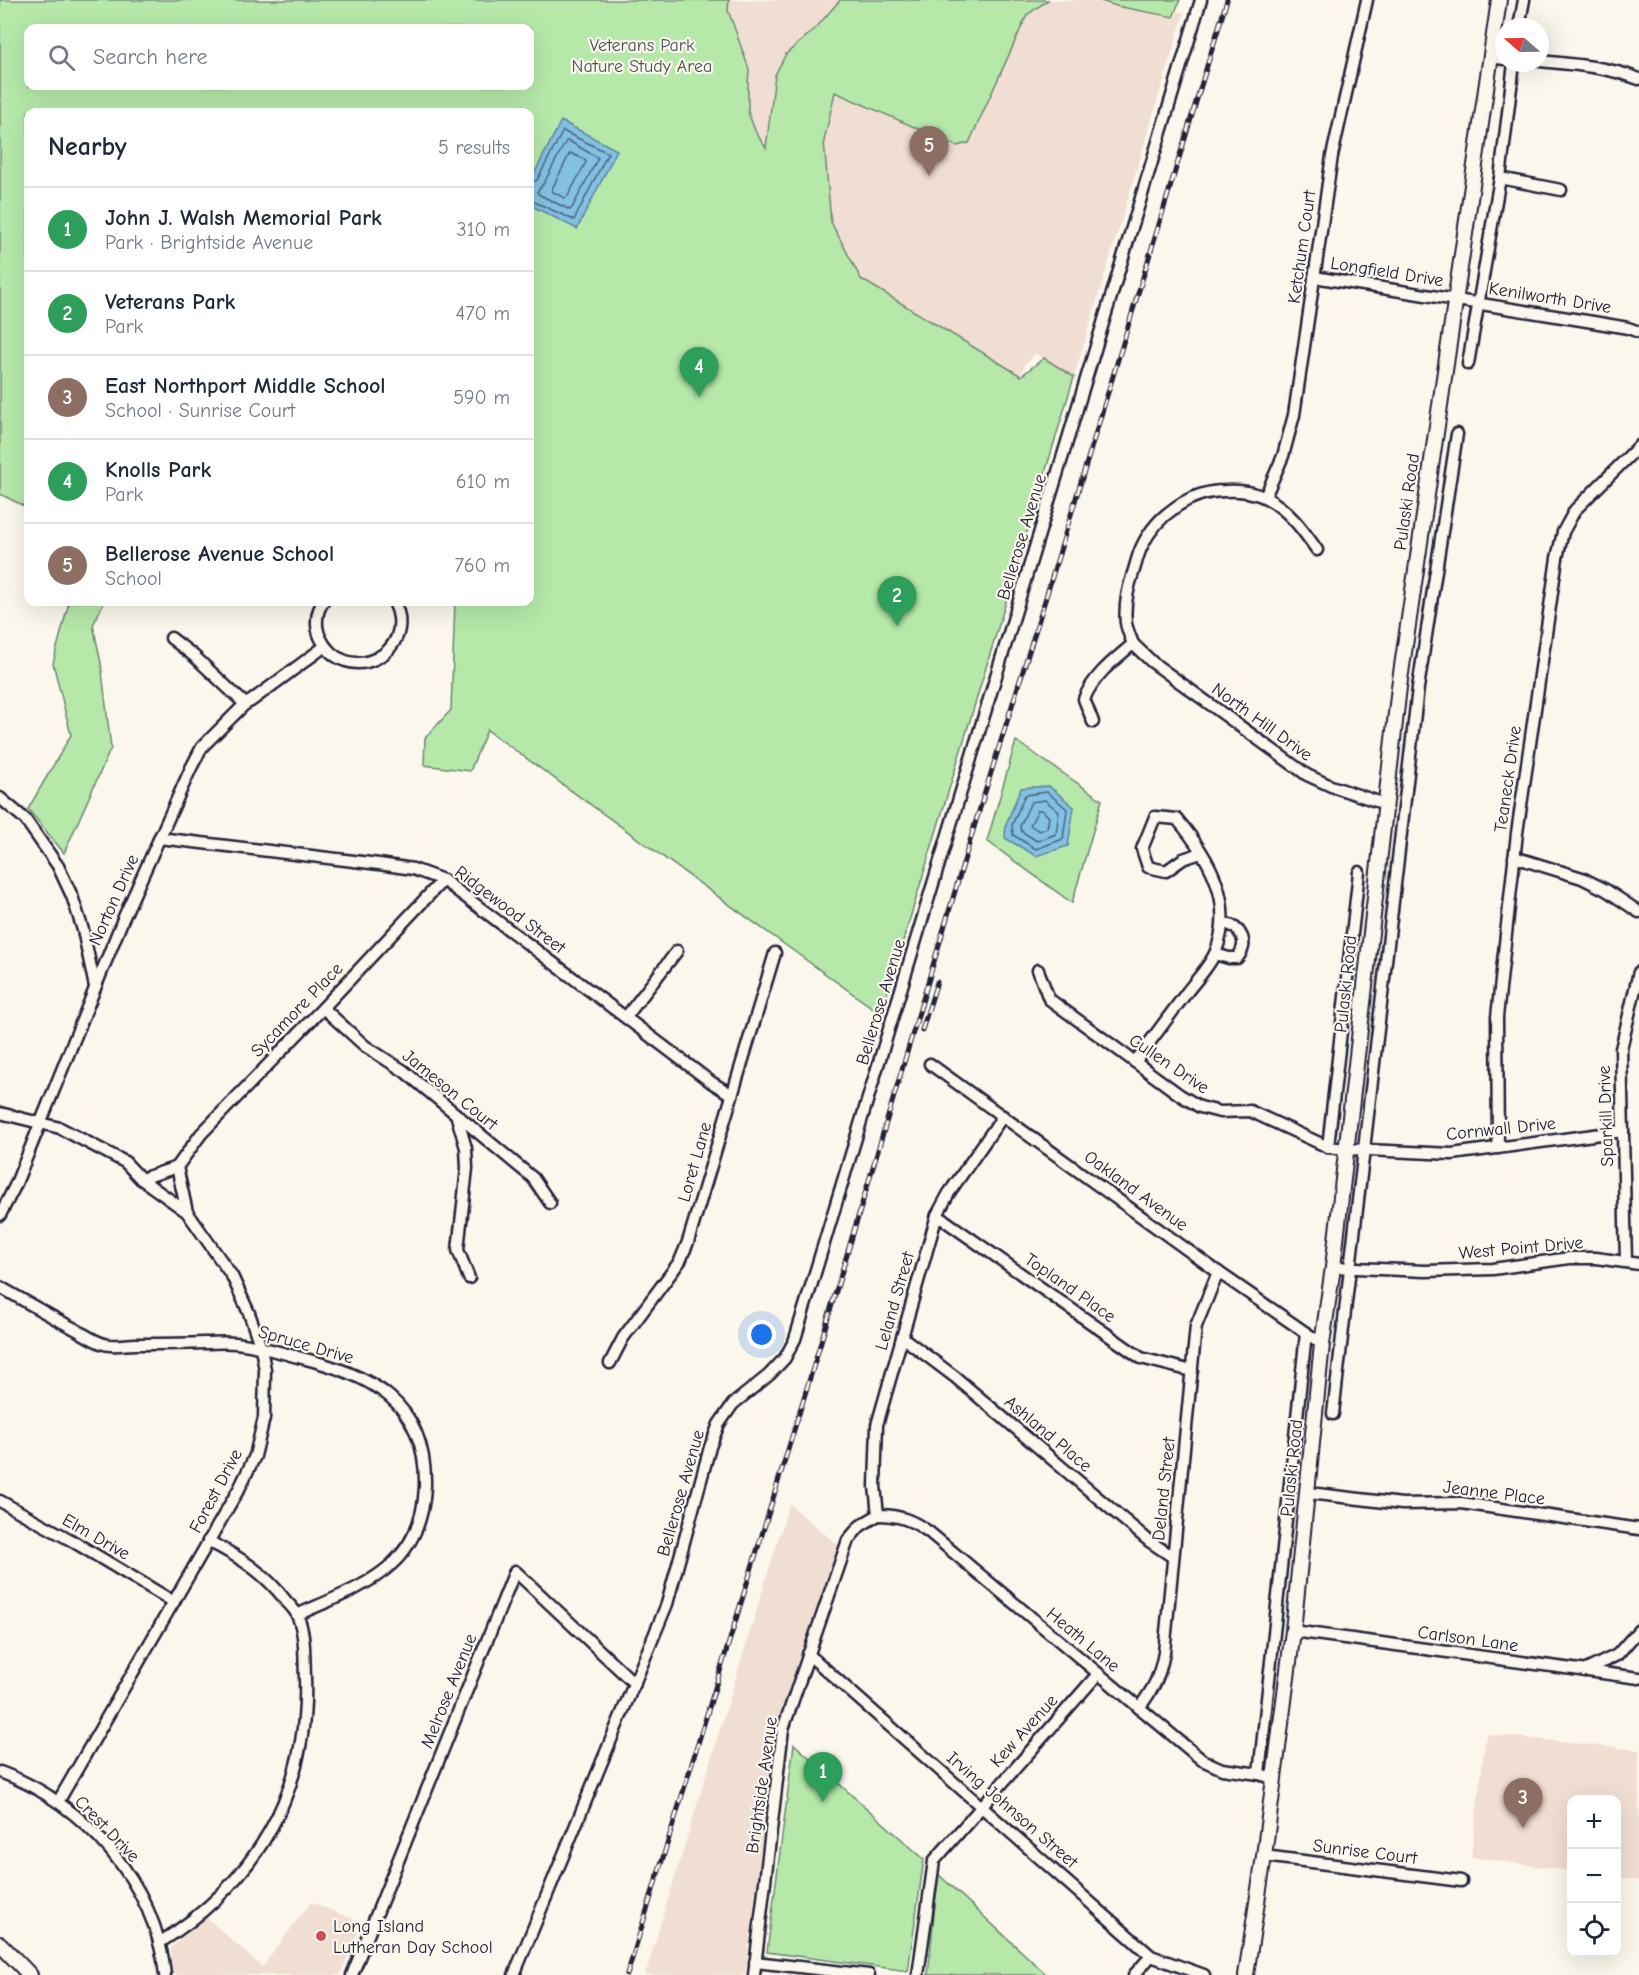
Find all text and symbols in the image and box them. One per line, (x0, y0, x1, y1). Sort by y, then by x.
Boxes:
north arrow (1495, 18, 1549, 72)
search box (24, 24, 534, 90)
park label: Veterans Park Nature Study Area (572, 35, 712, 77)
icon: search (45, 41, 78, 74)
text: Search here (93, 44, 208, 70)
pin: 5 (910, 126, 948, 176)
text: Nearby (48, 132, 127, 162)
text: 5 results (438, 136, 510, 159)
street label: Ketchum Court (1284, 188, 1320, 305)
text: John J. Walsh Memorial Park (105, 205, 382, 231)
text: 1 (64, 218, 71, 241)
text: 310 m (457, 218, 510, 241)
text: Park · Brightside Avenue (105, 231, 313, 254)
street label: Longfield Drive (1329, 253, 1445, 291)
street label: Kenilworth Drive (1487, 278, 1613, 318)
text: Veterans Park (105, 289, 235, 315)
text: 2 (63, 302, 72, 325)
text: 470 m (455, 302, 510, 325)
text: Park (105, 315, 143, 338)
pin: 4 (680, 348, 718, 397)
text: East Northport Middle School (105, 373, 386, 399)
text: 3 (63, 386, 72, 409)
text: 590 m (453, 386, 510, 409)
text: School · Sunrise Court (105, 399, 295, 422)
street label: Pulaski Road (1390, 452, 1424, 552)
text: Knolls Park (105, 457, 211, 483)
text: 4 (63, 470, 72, 493)
text: 610 m (456, 470, 510, 493)
street label: Bellerose Avenue (993, 471, 1051, 603)
text: Park (105, 483, 143, 506)
text: Bellerose Avenue School (105, 541, 334, 567)
text: 5 (62, 554, 73, 577)
text: 760 m (454, 554, 510, 577)
text: School (105, 567, 162, 590)
pin: 2 (878, 576, 916, 626)
street label: North Hill Drive (1208, 679, 1316, 765)
street label: Teaneck Drive (1490, 724, 1526, 834)
street label: Norton Drive (85, 851, 143, 949)
street label: Ridgewood Street (451, 862, 570, 959)
street label: Pulaski Road (1330, 934, 1362, 1034)
street label: Bellerose Avenue (852, 936, 910, 1068)
street label: Sycamore Place (247, 958, 347, 1062)
street label: Cullen Drive (1125, 1030, 1213, 1098)
street label: Jameson Court (398, 1045, 503, 1135)
street label: Sparkill Drive (1594, 1065, 1618, 1167)
street label: Cornwall Drive (1445, 1113, 1557, 1145)
street label: Loret Lane (674, 1120, 716, 1204)
street label: Oakland Avenue (1080, 1146, 1192, 1236)
street label: West Point Drive (1458, 1232, 1584, 1264)
street label: Leland Street (871, 1248, 919, 1353)
street label: Topland Place (1020, 1249, 1120, 1327)
your location (747, 1320, 776, 1349)
street label: Spruce Drive (256, 1321, 356, 1369)
street label: Ashland Place (1000, 1391, 1096, 1477)
street label: Pulaski Road (1276, 1418, 1308, 1518)
street label: Bellerose Avenue (653, 1427, 709, 1559)
street label: Deland Street (1148, 1435, 1180, 1542)
street label: Forest Drive (185, 1445, 247, 1537)
street label: Jeanne Place (1442, 1476, 1546, 1510)
street label: Elm Drive (59, 1509, 133, 1565)
street label: Heath Lane (1042, 1603, 1124, 1677)
street label: Carlson Lane (1416, 1622, 1520, 1656)
street label: Melrose Avenue (416, 1631, 482, 1751)
street label: Kew Avenue (986, 1690, 1062, 1772)
street label: Brightside Avenue (742, 1715, 782, 1855)
street label: Irving Johnson Street (942, 1747, 1082, 1873)
pin: 1 (804, 1752, 842, 1802)
pin: 3 (1504, 1778, 1543, 1828)
street label: Crest Drive (70, 1791, 144, 1867)
map controls (1567, 1795, 1621, 1957)
button: + (1567, 1795, 1621, 1849)
street label: Sunrise Court (1312, 1835, 1419, 1869)
button: − (1567, 1849, 1621, 1903)
button: locate (1567, 1903, 1621, 1957)
place label: Long Island Lutheran Day School (333, 1916, 493, 1958)
marker: Long Island Lutheran Day School (314, 1929, 328, 1943)

